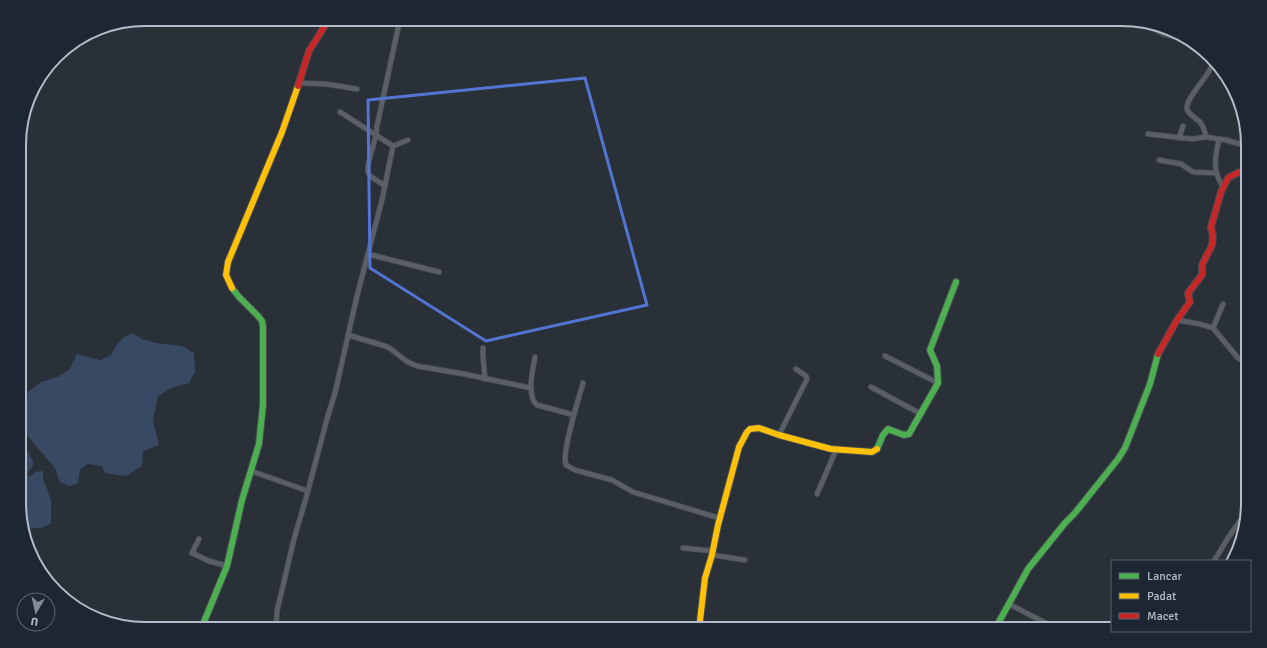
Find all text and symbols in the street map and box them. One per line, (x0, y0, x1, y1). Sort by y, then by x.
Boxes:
legend (1111, 560, 1251, 632)
text: Lancar (1147, 569, 1183, 584)
text: Padat (1147, 589, 1176, 604)
north arrow (16, 592, 56, 632)
text: Macet (1147, 609, 1179, 624)
text: U (30, 614, 39, 628)

